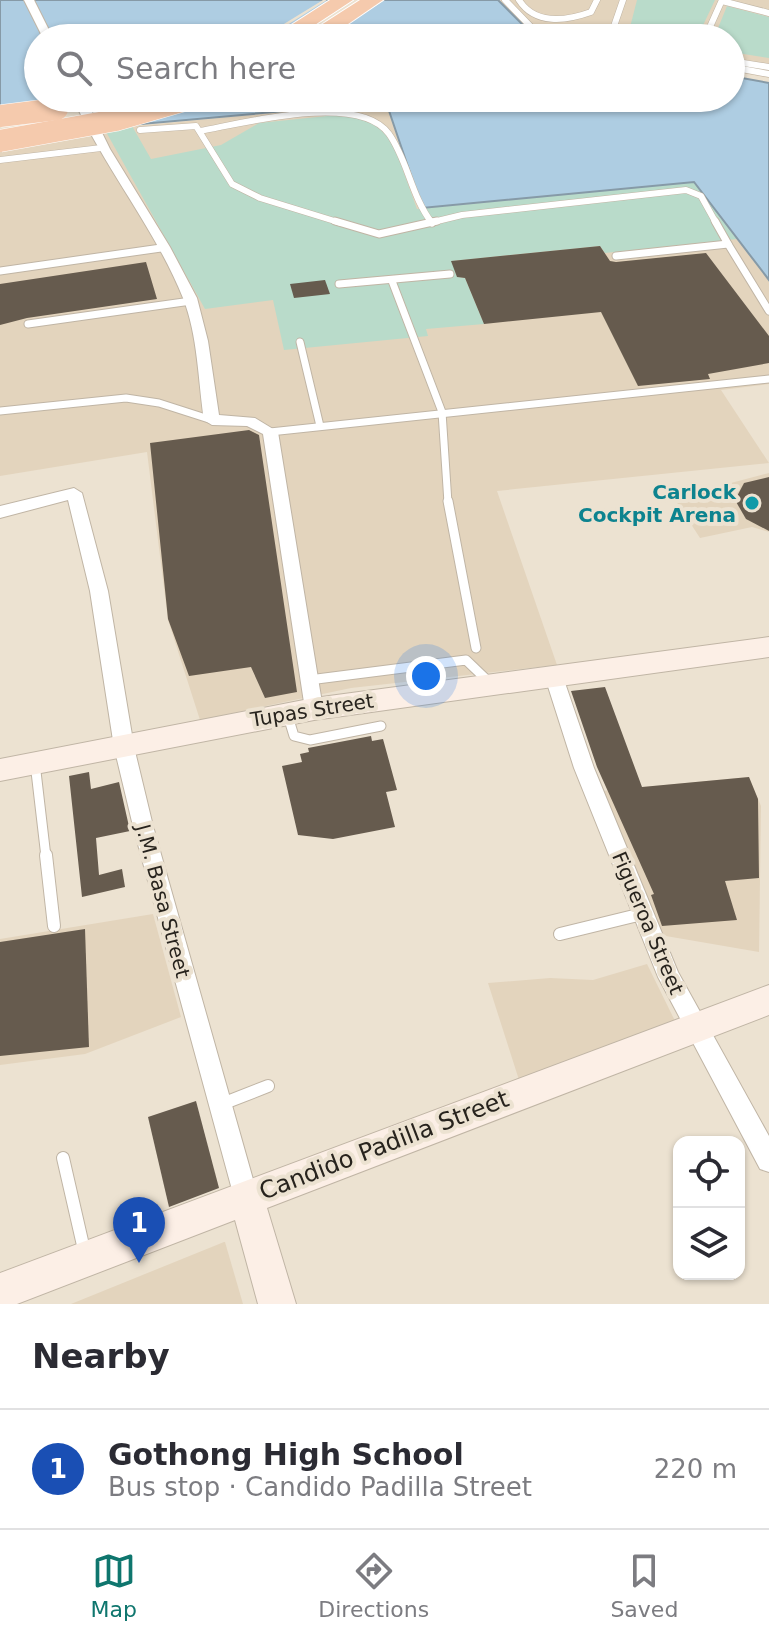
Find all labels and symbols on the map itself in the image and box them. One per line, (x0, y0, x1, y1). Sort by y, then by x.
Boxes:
place label: Carlock Cockpit Arena (578, 480, 737, 527)
marker: Carlock Cockpit Arena (743, 494, 761, 512)
your location (406, 656, 446, 696)
street label: Tupas Street (248, 688, 375, 732)
street label: J.M. Basa Street (130, 820, 195, 981)
street label: Figueroa Street (607, 848, 689, 998)
street label: Candido Padilla Street (255, 1084, 513, 1206)
pin: 1 (113, 1197, 165, 1263)

